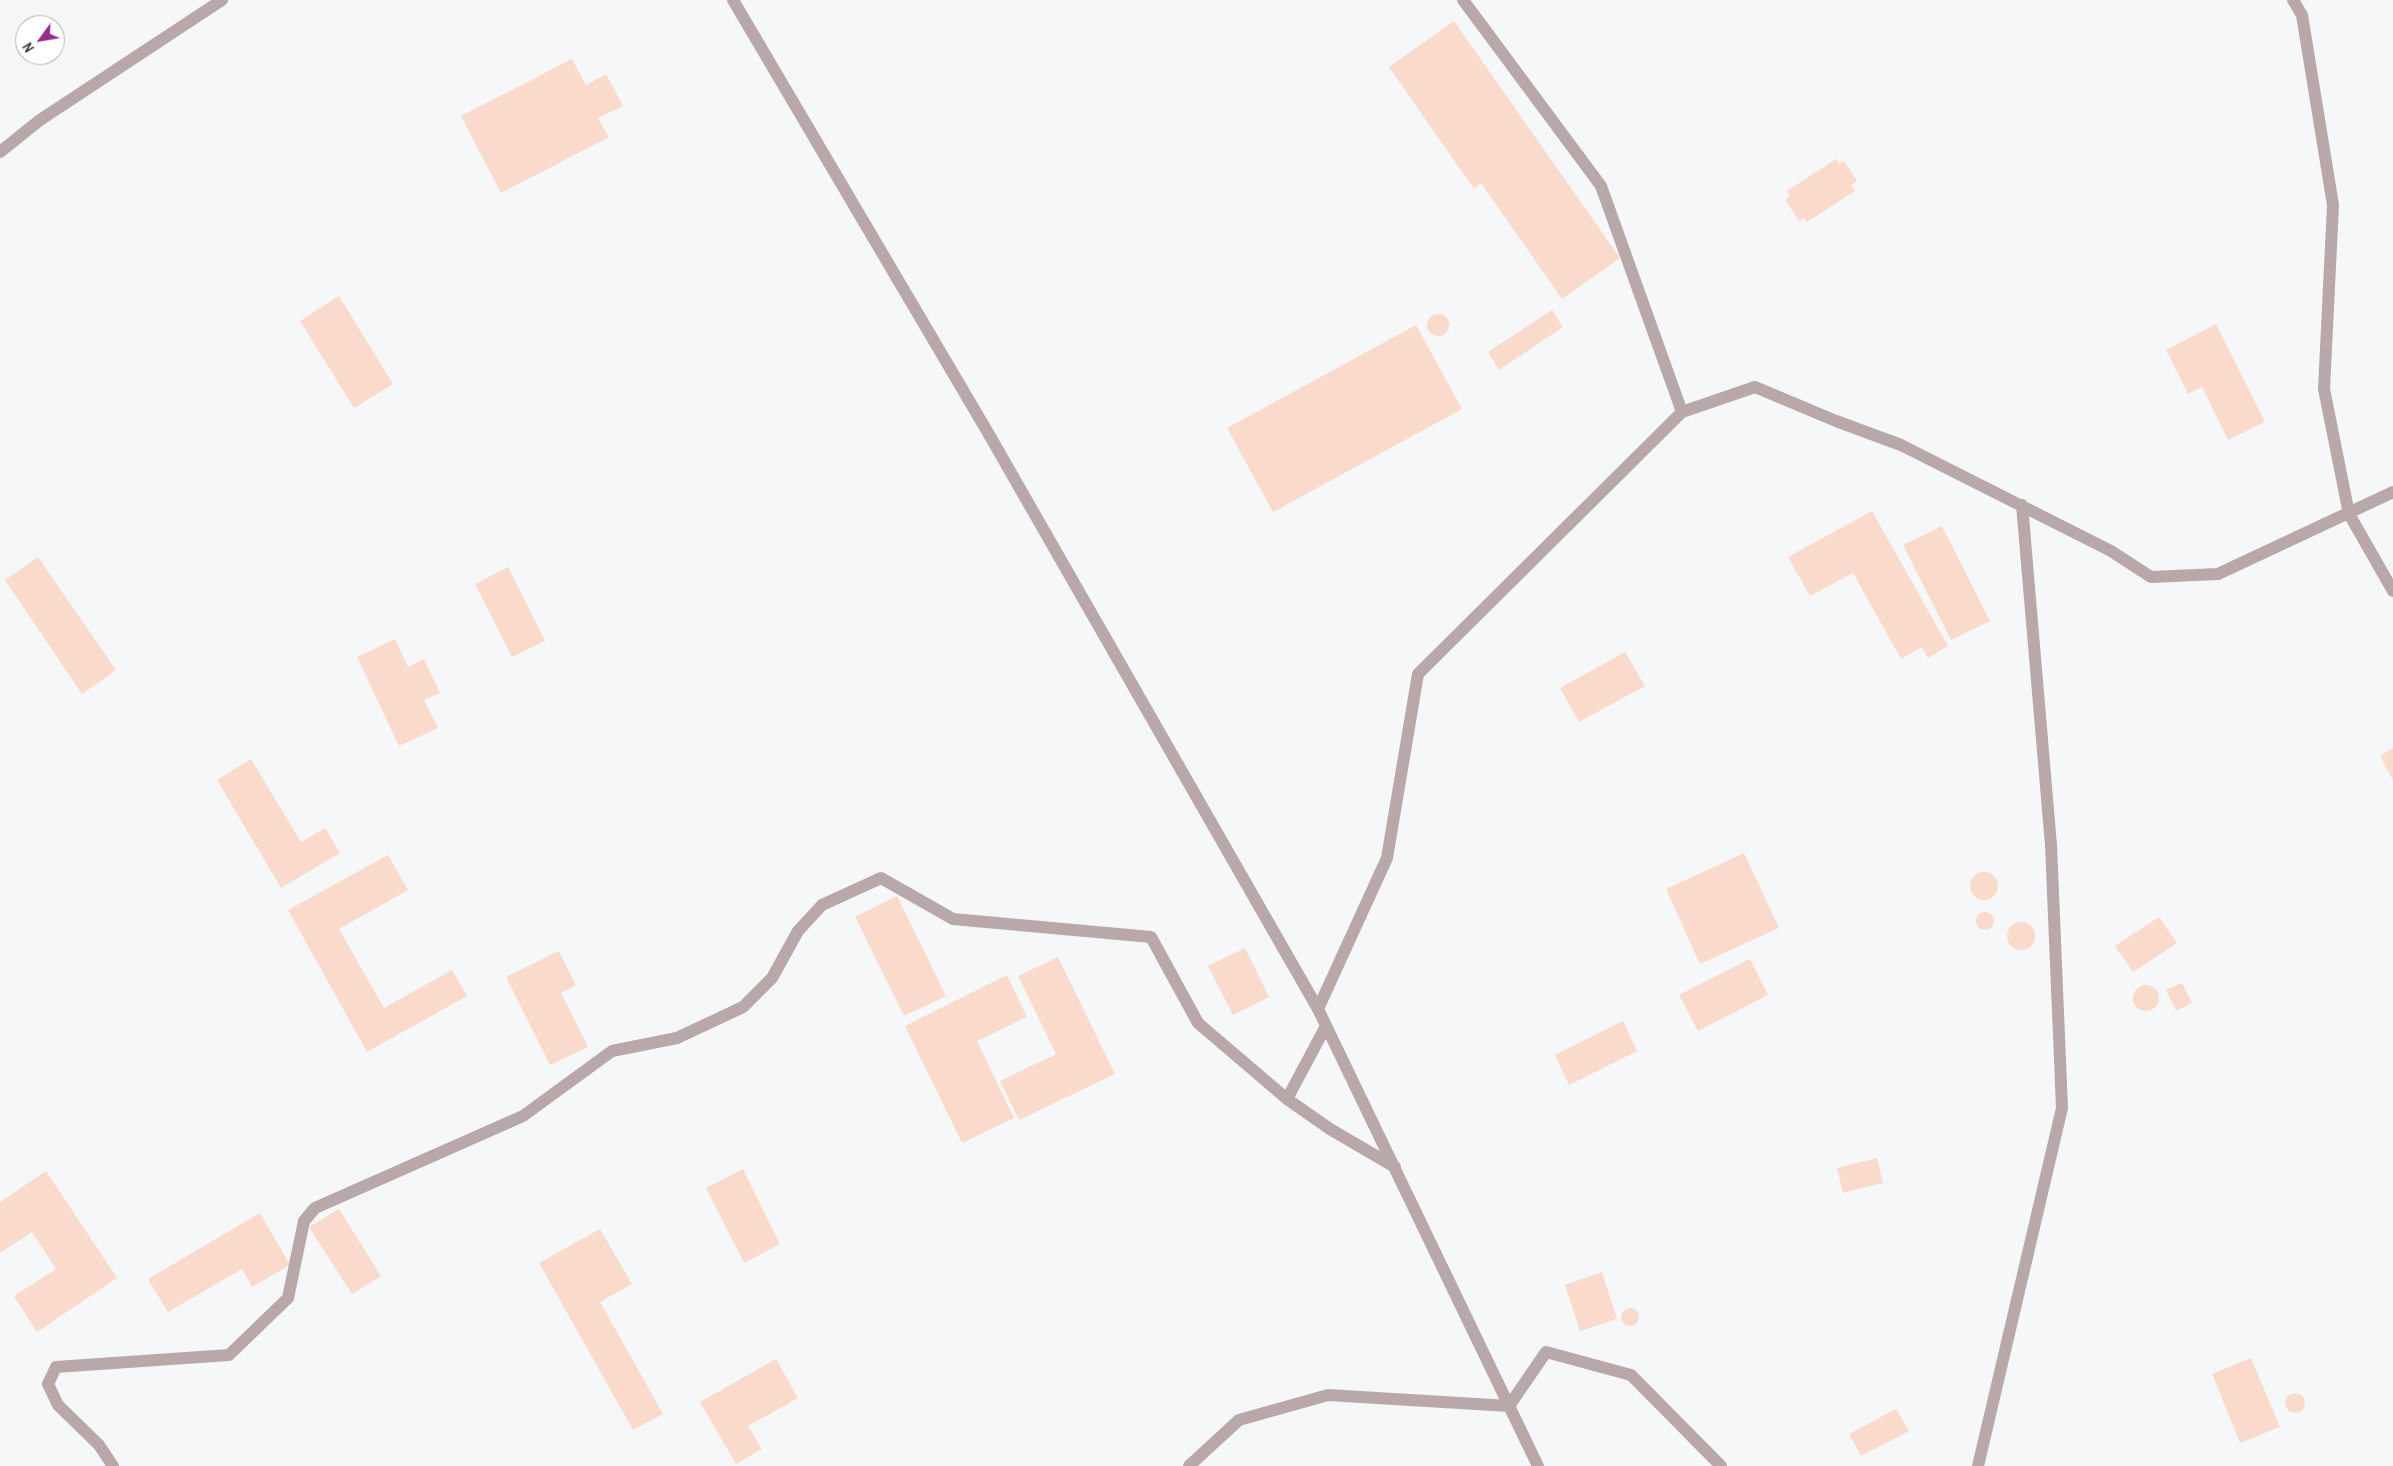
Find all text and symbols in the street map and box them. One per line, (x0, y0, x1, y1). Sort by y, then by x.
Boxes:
north arrow (15, 15, 65, 65)
text: N (18, 39, 38, 56)

